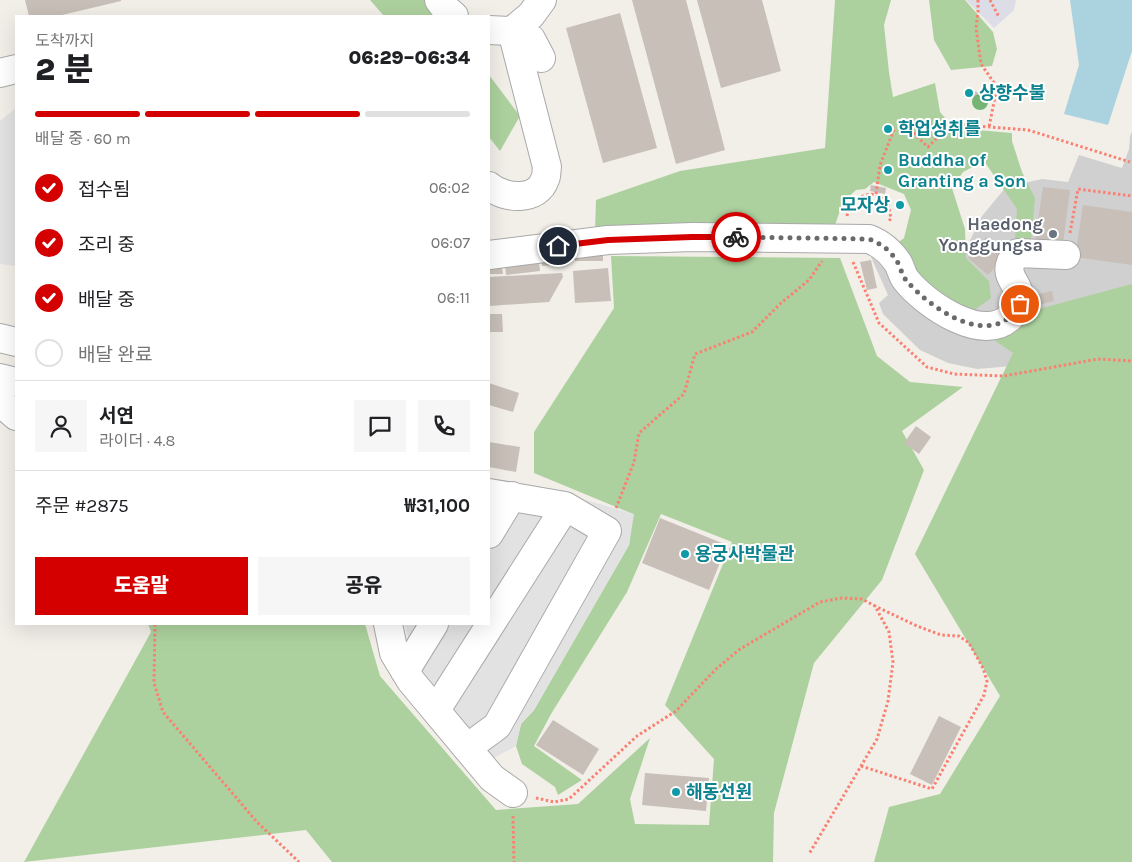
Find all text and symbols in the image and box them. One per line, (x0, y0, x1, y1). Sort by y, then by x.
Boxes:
text: 도착까지 (35, 31, 94, 50)
text: 06:29–06:34 (348, 47, 470, 69)
text: 2 분 (35, 51, 93, 88)
place label: 상향수불 (979, 82, 1045, 104)
marker: 상향수불 (963, 87, 975, 99)
place label: 학업성취를 (898, 118, 981, 140)
marker: 학업성취를 (882, 123, 894, 135)
text: 배달 중 · 60 m (35, 129, 131, 148)
place label: Buddha of Granting a Son (898, 149, 1026, 192)
marker: Buddha of Granting a Son (882, 164, 894, 176)
icon: check (35, 174, 63, 202)
text: 06:02 (429, 178, 470, 197)
text: 접수됨 (78, 179, 130, 201)
place label: 모자상 (840, 194, 890, 216)
marker: 모자상 (894, 199, 906, 211)
courier (711, 212, 761, 262)
place label: Haedong Yonggungsa (939, 213, 1044, 256)
icon: bike (722, 223, 750, 251)
pin (537, 225, 579, 267)
marker: Haedong Yonggungsa (1047, 228, 1059, 240)
icon: check (35, 229, 63, 257)
icon: home (544, 232, 572, 260)
text: 06:07 (431, 233, 470, 252)
text: 조리 중 (78, 234, 135, 256)
pin (999, 283, 1041, 325)
icon: check (35, 284, 63, 312)
text: 06:11 (437, 288, 470, 307)
text: 배달 중 (78, 289, 135, 311)
icon: bag (1006, 290, 1034, 318)
text: 배달 완료 (78, 344, 152, 366)
button: person (35, 400, 87, 452)
button: chat (354, 400, 406, 452)
button: phone (418, 400, 470, 452)
text: 서연 (99, 405, 134, 427)
text: 라이더 · 4.8 (99, 431, 175, 450)
text: 주문 #2875 (35, 495, 129, 517)
text: ₩31,100 (405, 495, 470, 517)
place label: 용궁사박물관 (695, 543, 795, 565)
marker: 용궁사박물관 (679, 548, 691, 560)
button: 도움말 (35, 557, 248, 615)
button: 공유 (258, 557, 470, 615)
place label: 해동선원 (686, 781, 752, 803)
marker: 해동선원 (670, 786, 682, 798)

